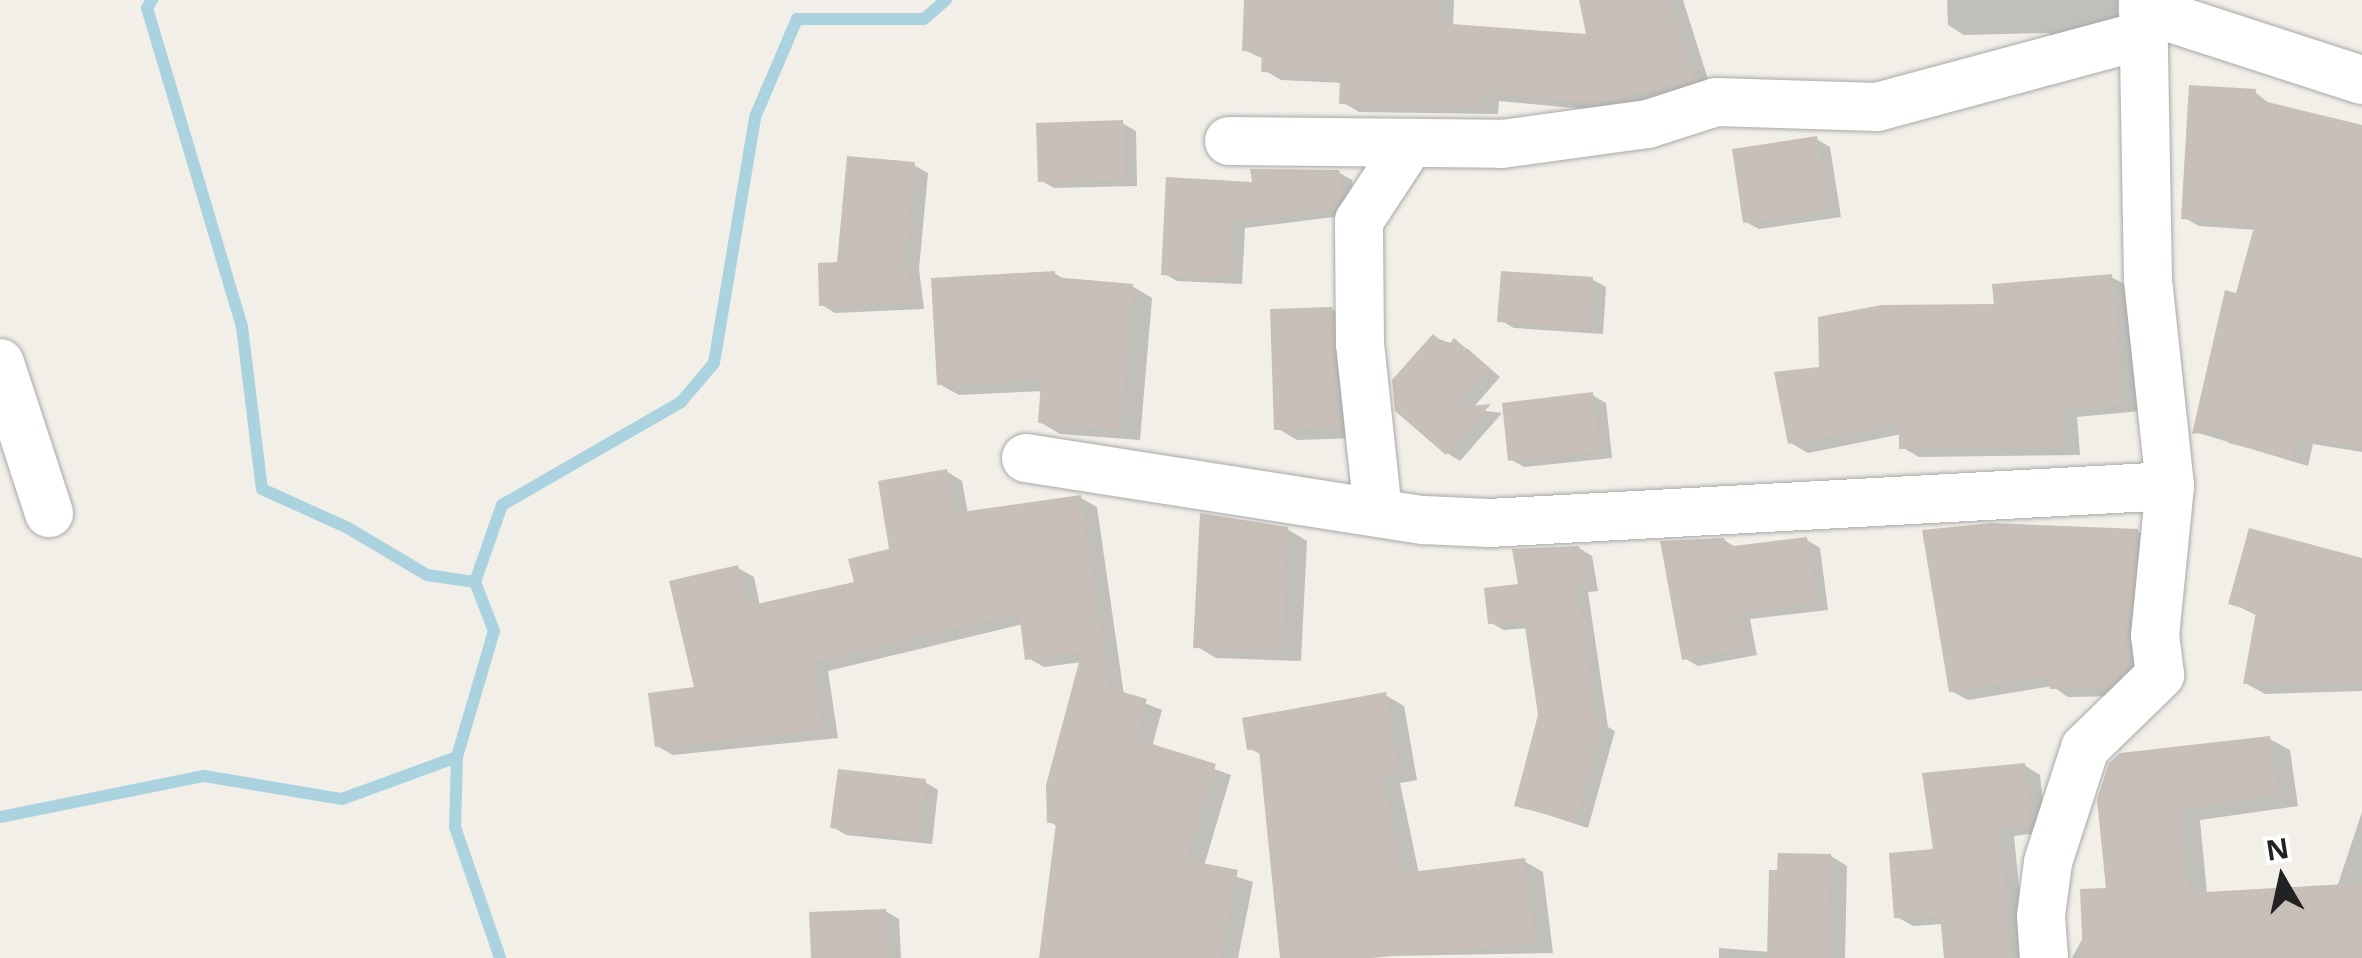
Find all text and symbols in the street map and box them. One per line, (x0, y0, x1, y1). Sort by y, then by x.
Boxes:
north arrow (2232, 828, 2332, 928)
text: N (2263, 828, 2292, 869)

